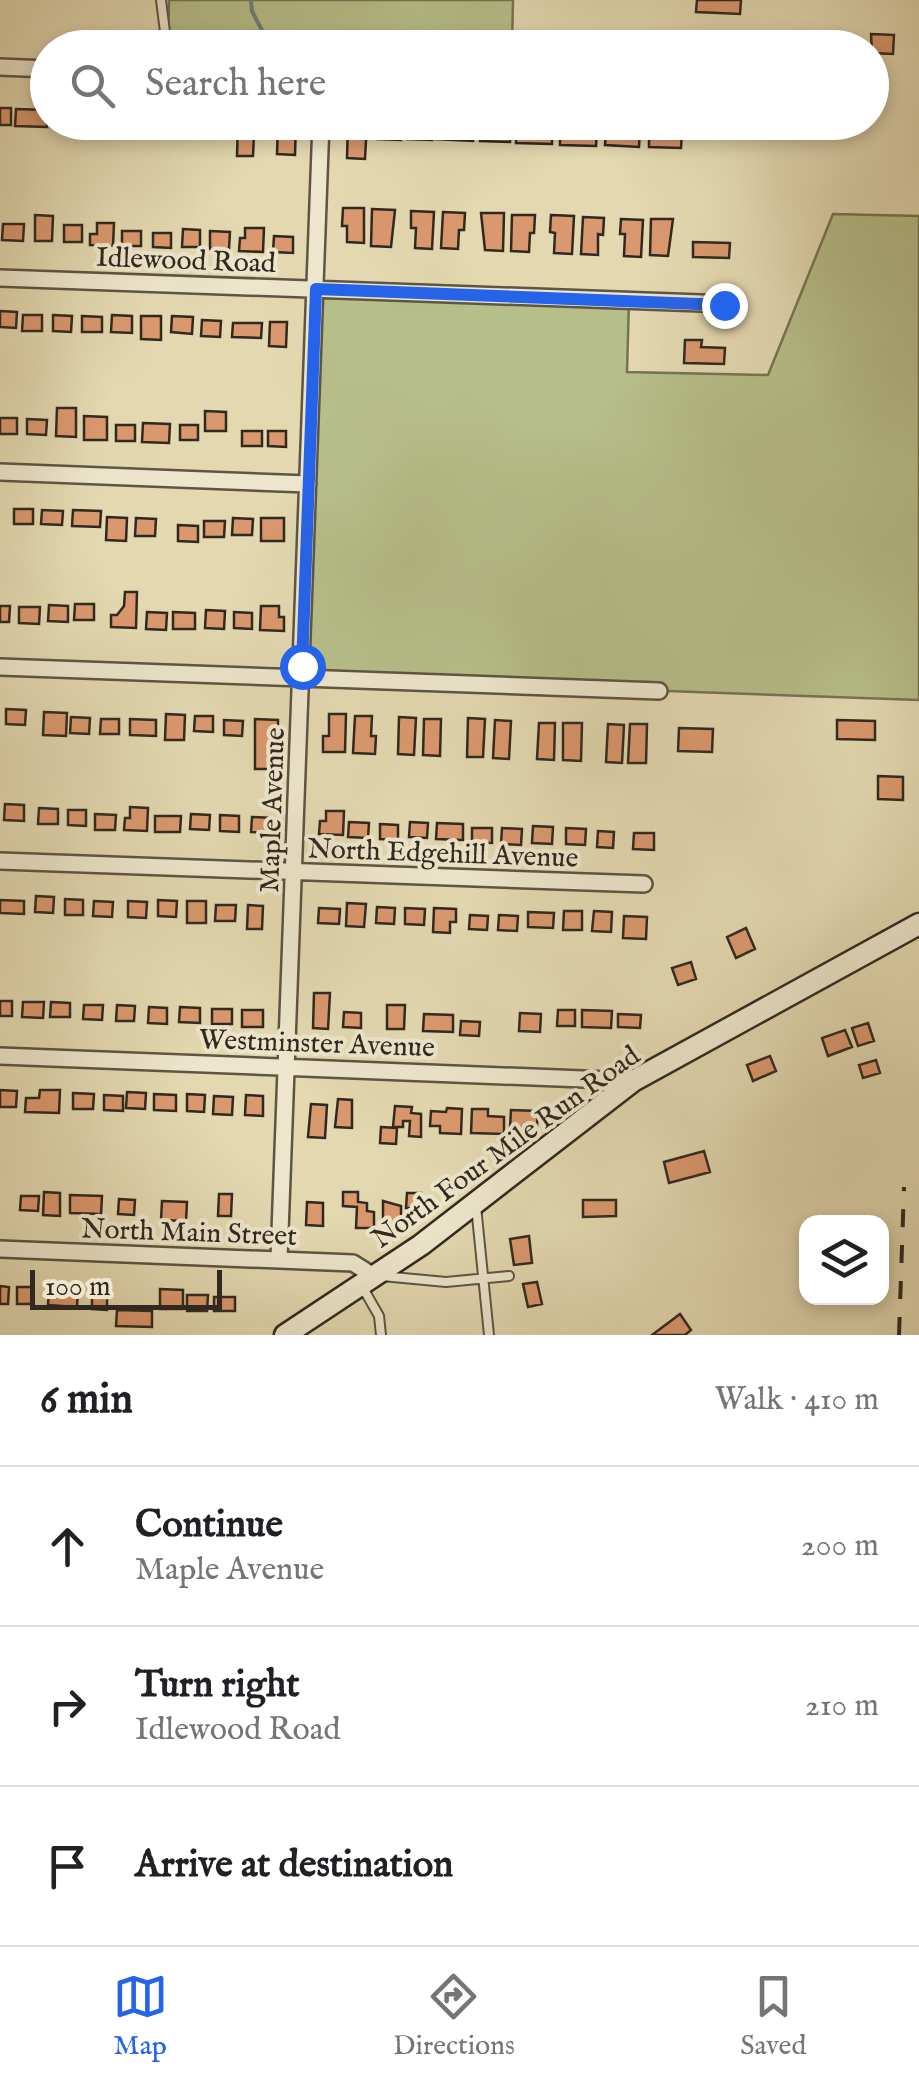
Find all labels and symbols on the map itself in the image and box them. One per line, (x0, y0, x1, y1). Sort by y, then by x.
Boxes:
street label: Idlewood Road (95, 241, 276, 282)
route end (702, 283, 748, 329)
route start (280, 644, 326, 690)
street label: Maple Avenue (253, 727, 294, 893)
street label: North Edgehill Avenue (307, 832, 579, 877)
street label: Westminster Avenue (198, 1023, 436, 1066)
street label: North Four Mile Run Road (365, 1039, 648, 1257)
street label: North Main Street (80, 1212, 298, 1255)
scale bar (30, 1265, 222, 1310)

